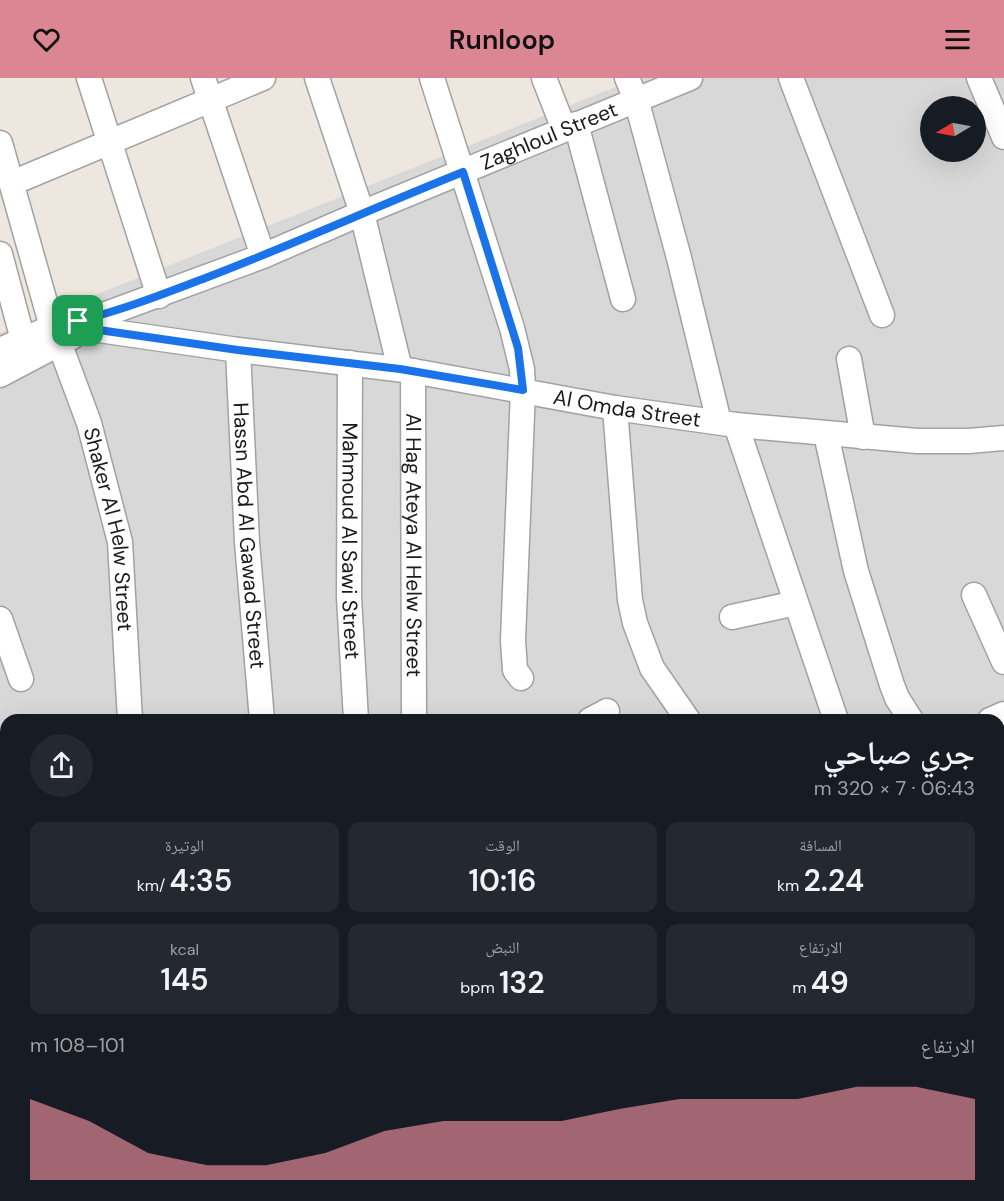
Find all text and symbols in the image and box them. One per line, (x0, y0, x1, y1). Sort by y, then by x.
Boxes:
text: Runloop (449, 22, 555, 57)
icon: heart (30, 23, 63, 56)
icon: menu (941, 23, 974, 56)
street label: Zaghloul Street (476, 95, 622, 177)
north arrow (920, 96, 986, 162)
map controls (920, 96, 986, 162)
pin (52, 295, 103, 346)
icon: arrive (61, 304, 94, 337)
street label: Al Omda Street (551, 383, 703, 434)
street label: Hassn Abd Al Gawad Street (226, 402, 272, 670)
street label: Al Hag Ateya Al Helw Street (399, 413, 428, 677)
street label: Mahmoud Al Sawi Street (335, 422, 367, 660)
street label: Shaker Al Helw Street (77, 424, 139, 632)
text: جري صباحي (823, 731, 975, 774)
button: share (30, 734, 93, 797)
text: 06:43 · 7 × 320 m (814, 775, 975, 801)
text: الوتيرة (165, 835, 204, 856)
text: الوقت (485, 835, 520, 856)
text: المسافة (799, 835, 842, 856)
text: 4:35 (170, 861, 232, 900)
text: 10:16 (469, 861, 536, 900)
text: 2.24 (804, 861, 864, 900)
text: /km (137, 875, 170, 896)
text: km (777, 875, 804, 896)
text: النبض (485, 937, 520, 958)
text: الارتفاع (799, 937, 842, 958)
text: kcal (170, 939, 199, 960)
text: 145 (160, 960, 209, 999)
text: 132 (499, 963, 545, 1002)
text: 49 (811, 963, 849, 1002)
text: bpm (460, 977, 499, 998)
text: m (792, 977, 811, 998)
text: 101–108 m (30, 1032, 125, 1058)
text: الارتفاع (920, 1033, 975, 1059)

